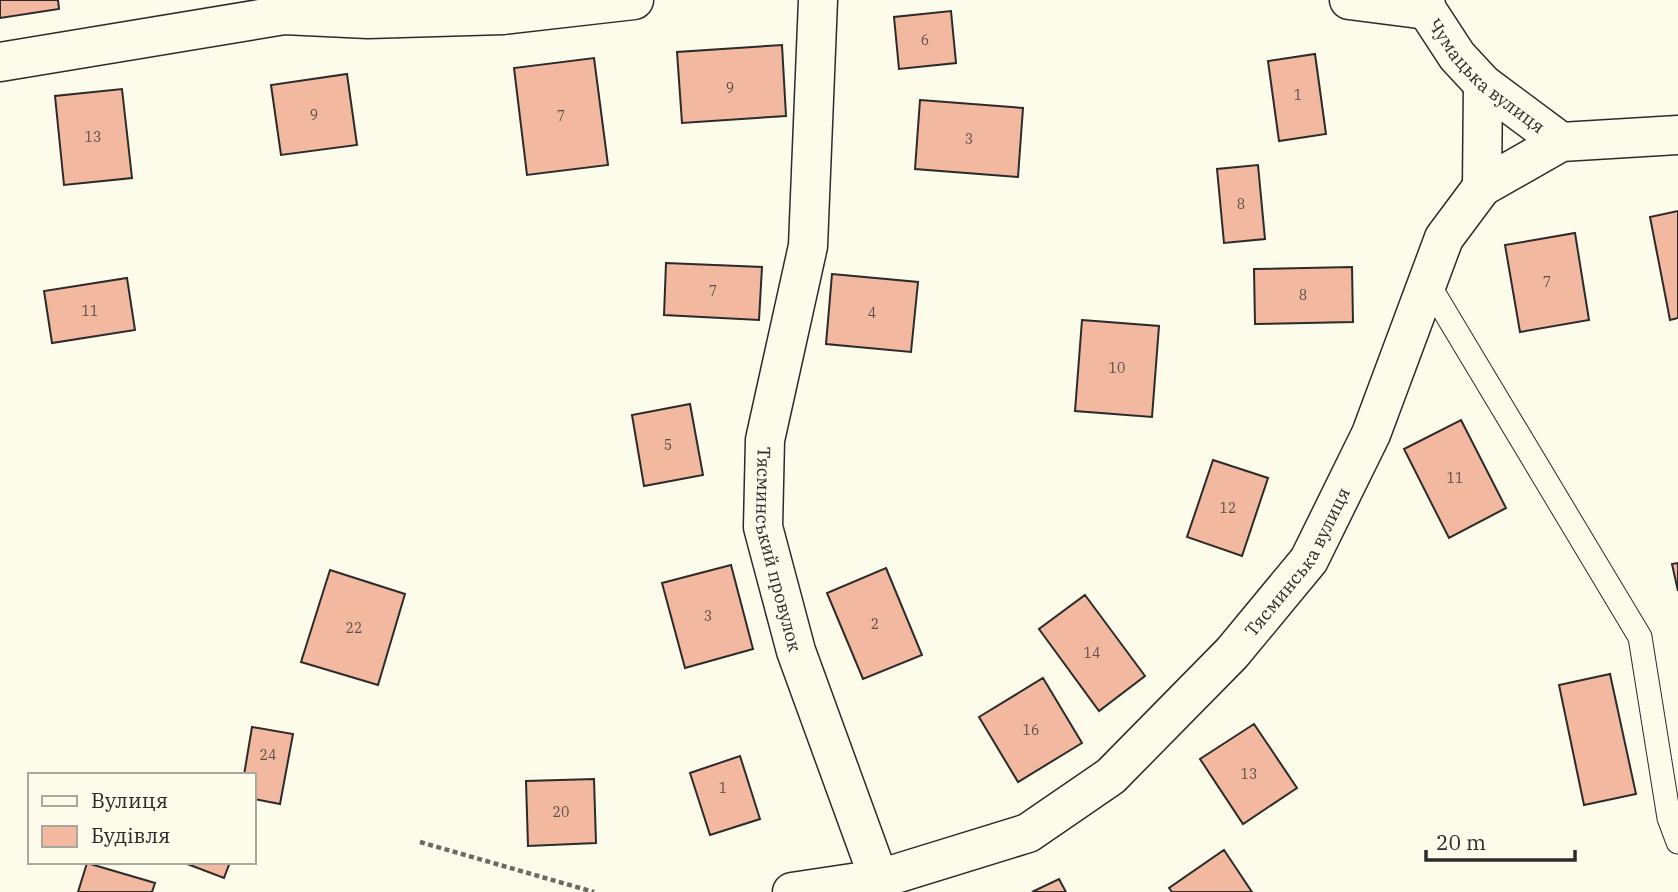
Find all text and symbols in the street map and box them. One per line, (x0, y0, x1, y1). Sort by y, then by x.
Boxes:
street label: Чумацька вулиця (1424, 14, 1550, 138)
house number: 6 (921, 31, 929, 49)
house number: 9 (726, 79, 734, 97)
house number: 1 (1294, 86, 1302, 104)
house number: 9 (310, 106, 318, 124)
house number: 7 (557, 107, 565, 125)
house number: 13 (85, 128, 101, 146)
house number: 3 (965, 130, 973, 148)
house number: 8 (1237, 195, 1245, 213)
house number: 7 (1543, 273, 1551, 291)
house number: 7 (709, 282, 717, 300)
house number: 8 (1299, 286, 1307, 304)
house number: 11 (82, 302, 98, 320)
house number: 4 (868, 304, 876, 322)
house number: 10 (1109, 359, 1125, 377)
house number: 5 (664, 436, 672, 454)
street label: Тясминський провулок (751, 446, 807, 655)
house number: 11 (1447, 469, 1463, 487)
street label: Тясминська вулиця (1239, 483, 1355, 641)
house number: 12 (1220, 499, 1236, 517)
house number: 3 (704, 607, 712, 625)
house number: 2 (871, 615, 879, 633)
house number: 22 (346, 619, 362, 637)
house number: 14 (1084, 644, 1100, 662)
house number: 16 (1023, 721, 1039, 739)
house number: 24 (260, 746, 276, 764)
house number: 13 (1241, 765, 1257, 783)
legend (28, 773, 256, 864)
house number: 1 (719, 779, 727, 797)
text: Вулиця (91, 786, 168, 814)
house number: 20 (553, 803, 569, 821)
scale bar (1426, 818, 1575, 862)
text: Будівля (91, 821, 170, 849)
text: 20 m (1436, 828, 1486, 856)

